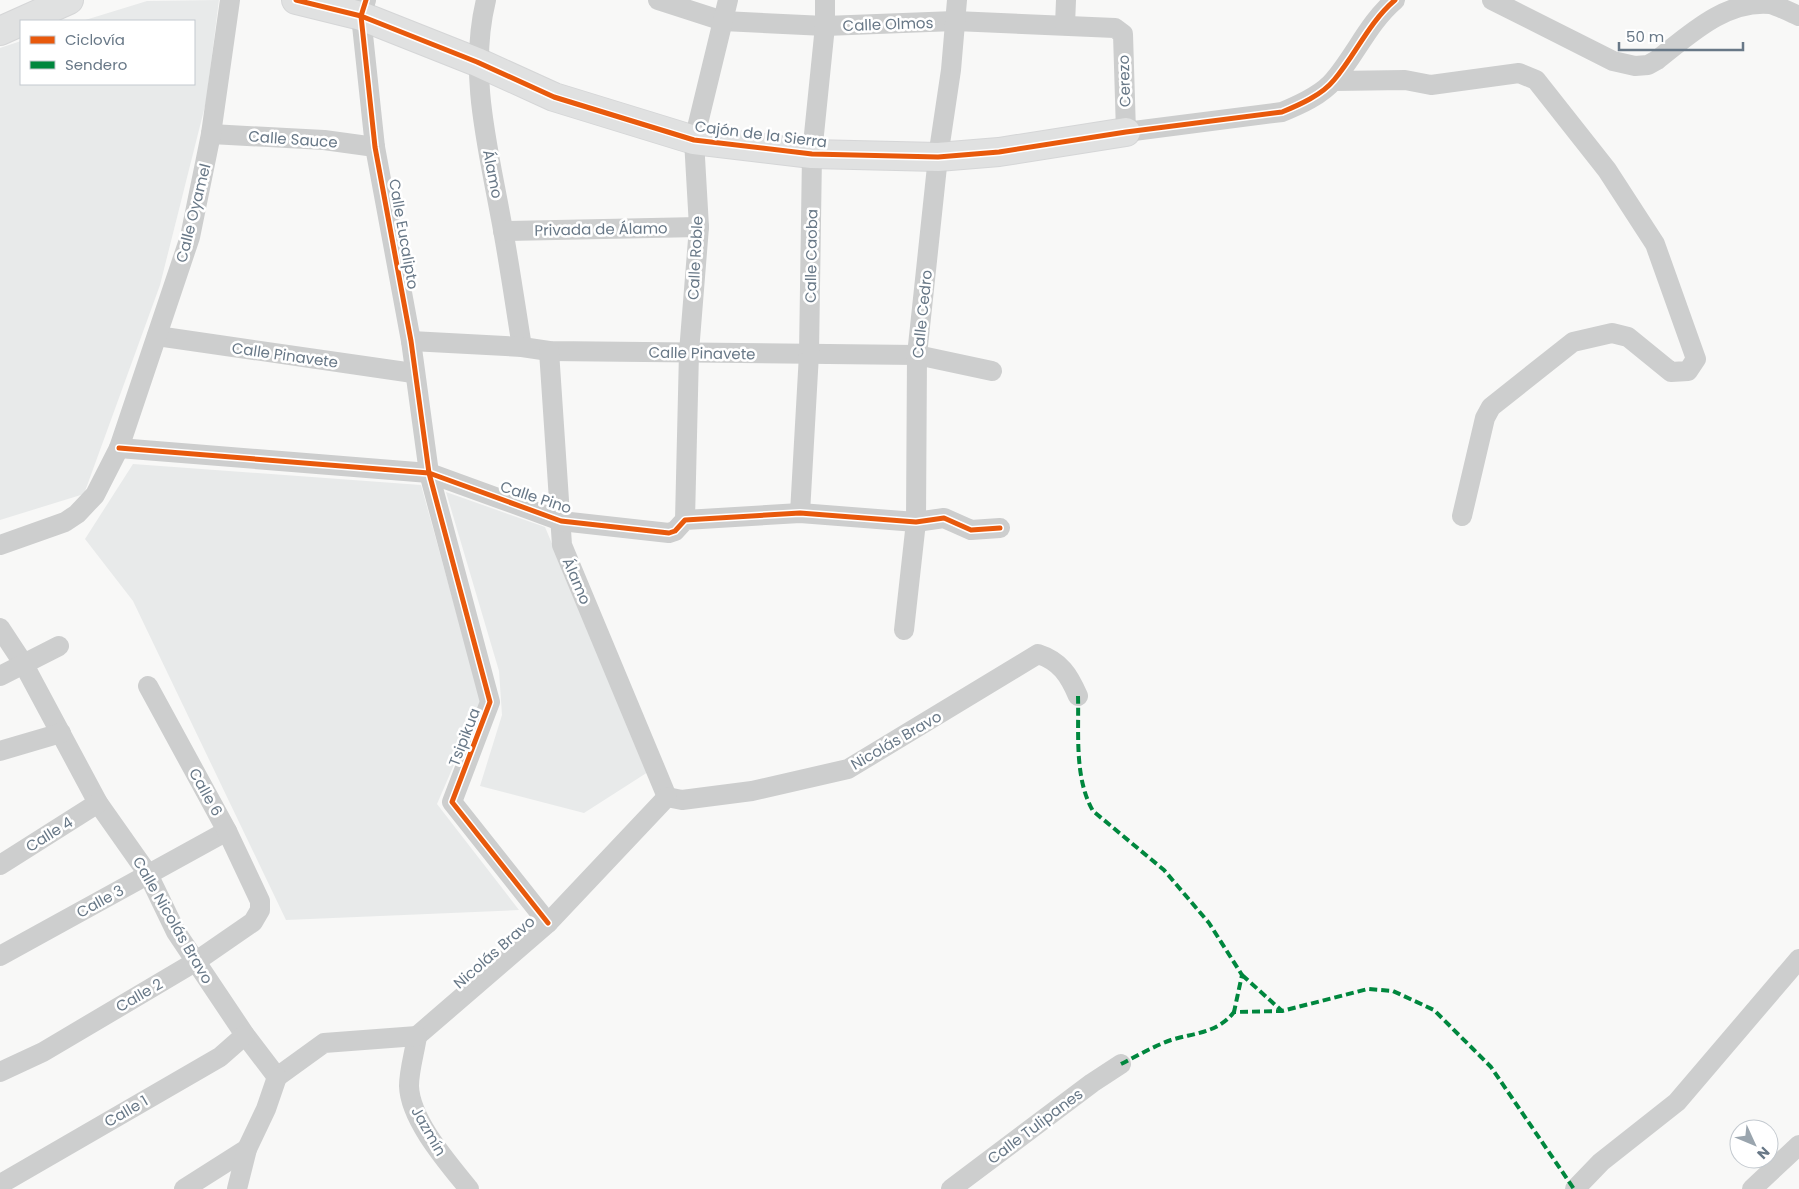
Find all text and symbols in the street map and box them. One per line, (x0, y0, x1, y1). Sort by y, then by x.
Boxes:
street label: Calle Olmos (842, 12, 934, 36)
legend (20, 20, 195, 85)
scale bar (1619, 20, 1743, 52)
text: 50 m (1626, 26, 1664, 47)
text: Ciclovía (65, 29, 125, 50)
text: Sendero (65, 54, 127, 75)
street label: Cerezo (1113, 55, 1135, 107)
street label: Cajón de la Sierra (694, 115, 828, 153)
street label: Calle Sauce (248, 125, 338, 153)
street label: Álamo (478, 148, 508, 200)
street label: Calle Oyamel (171, 161, 215, 265)
street label: Calle Eucalipto (384, 177, 424, 291)
street label: Calle Caoba (800, 209, 822, 303)
street label: Calle Roble (682, 215, 708, 301)
street label: Privada de Álamo (534, 217, 668, 241)
street label: Calle Cedro (907, 269, 937, 359)
street label: Calle Pinavete (231, 337, 339, 373)
street label: Calle Pinavete (648, 342, 756, 364)
street label: Calle Pino (498, 476, 574, 518)
street label: Álamo (558, 554, 596, 608)
street label: Tsipikua (443, 705, 485, 769)
street label: Nicolás Bravo (847, 706, 945, 774)
street label: Calle 6 (184, 764, 228, 820)
street label: Calle 4 (21, 811, 77, 857)
street label: Calle Nicolás Bravo (128, 852, 218, 988)
street label: Calle 3 (72, 879, 128, 923)
street label: Nicolás Bravo (449, 911, 539, 993)
street label: Calle 2 (112, 973, 166, 1017)
street label: Calle Tulipanes (983, 1083, 1087, 1169)
street label: Calle 1 (100, 1090, 152, 1132)
street label: Jazmín (406, 1103, 452, 1159)
north arrow (1729, 1119, 1779, 1169)
text: N (1753, 1142, 1774, 1164)

